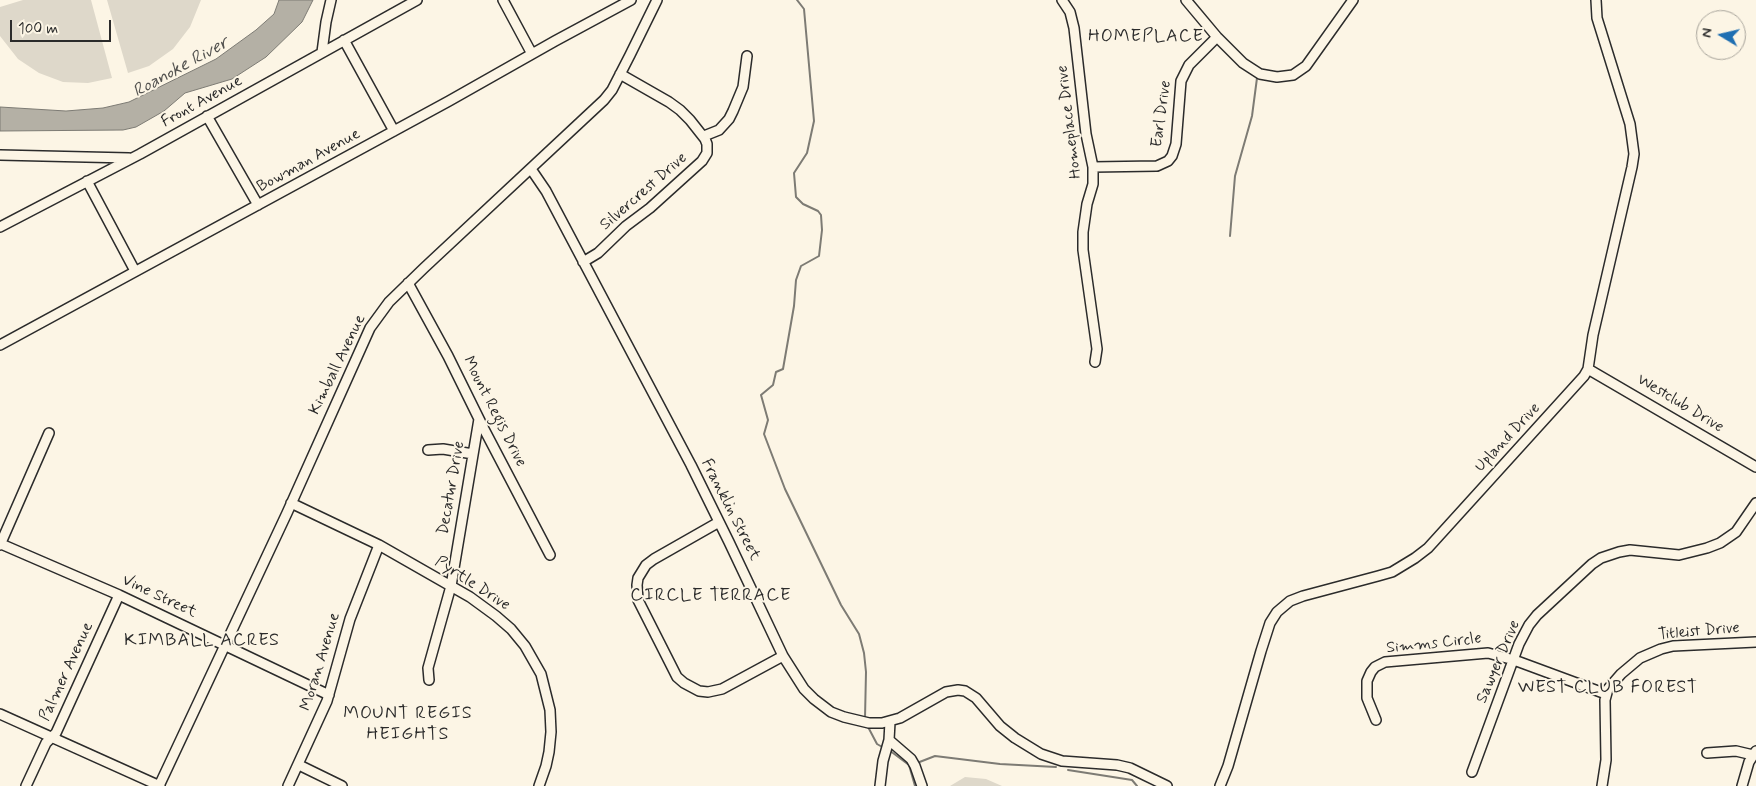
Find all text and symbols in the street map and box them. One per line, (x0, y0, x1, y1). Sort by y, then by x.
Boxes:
scale bar (12, 10, 114, 42)
north arrow (1696, 10, 1746, 60)
text: 100 m (18, 19, 58, 39)
district label: HOMEPLACE (1086, 26, 1206, 48)
text: N (1698, 27, 1717, 39)
water label: Roanoke River (129, 33, 233, 103)
street label: Homeplace Drive (1054, 64, 1086, 180)
street label: Front Avenue (158, 72, 246, 132)
street label: Earl Drive (1148, 79, 1176, 149)
street label: Bowman Avenue (254, 125, 364, 197)
street label: Silvercrest Drive (597, 149, 691, 235)
street label: Kimball Avenue (305, 312, 371, 418)
street label: Mount Regis Drive (458, 353, 530, 471)
street label: Westclub Drive (1633, 371, 1727, 437)
street label: Upland Drive (1471, 399, 1545, 477)
street label: Decatur Drive (434, 440, 470, 536)
street label: Franklin Street (696, 456, 764, 564)
street label: Pyrtle Drive (431, 553, 513, 615)
street label: Vine Street (119, 571, 199, 623)
district label: CIRCLE TERRACE (628, 585, 794, 607)
street label: Moran Avenue (297, 611, 345, 713)
street label: Sawyer Drive (1473, 618, 1525, 706)
street label: Palmer Avenue (36, 619, 98, 725)
street label: Titleist Drive (1657, 619, 1741, 645)
street label: Simms Circle (1385, 629, 1483, 659)
district label: KIMBALL ACRES (121, 630, 283, 652)
district label: WEST CLUB FOREST (1514, 677, 1702, 699)
district label: MOUNT REGIS HEIGHTS (341, 703, 475, 746)

